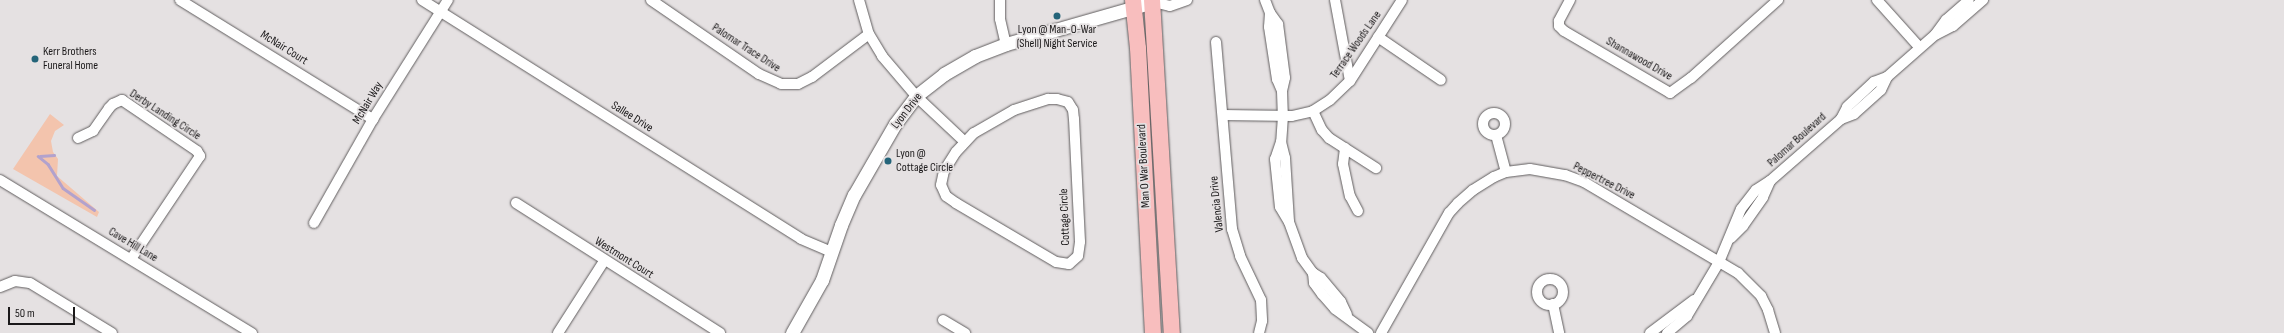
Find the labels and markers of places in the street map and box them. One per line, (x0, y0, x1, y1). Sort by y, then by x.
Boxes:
marker: Lyon @ Man-O-War (Shell) Night Service (1052, 11, 1062, 21)
place label: Lyon @ Man-O-War (Shell) Night Service (1017, 23, 1097, 51)
place label: Kerr Brothers Funeral Home (43, 45, 98, 73)
marker: Kerr Brothers Funeral Home (30, 54, 40, 64)
place label: Lyon @ Cottage Circle (896, 147, 953, 175)
marker: Lyon @ Cottage Circle (883, 156, 893, 166)

